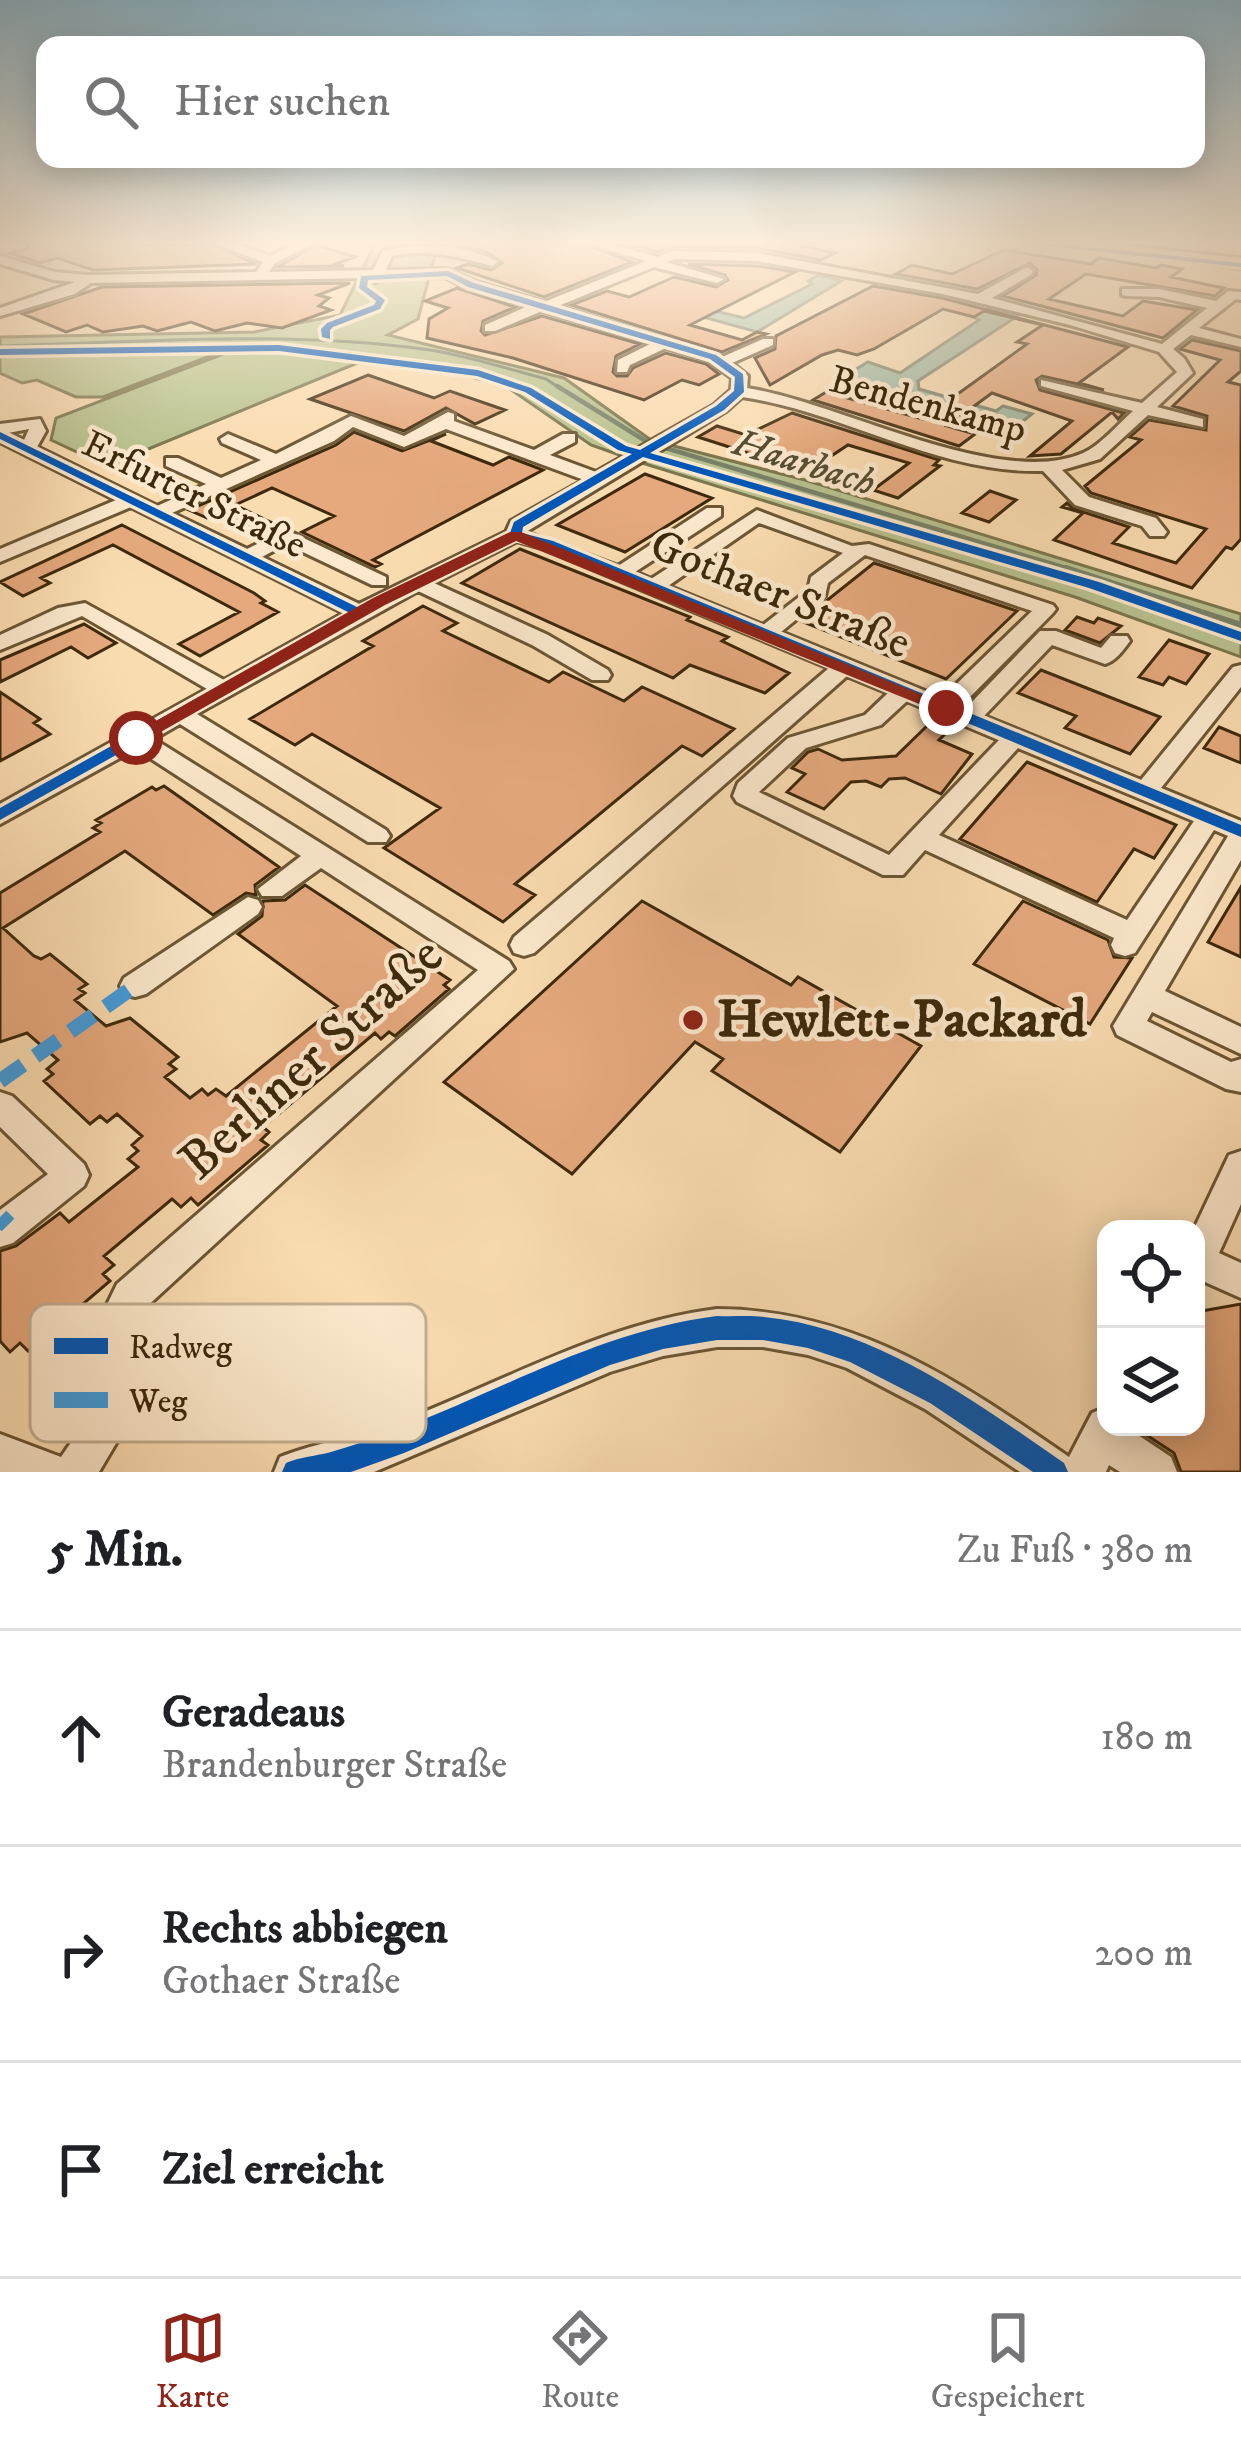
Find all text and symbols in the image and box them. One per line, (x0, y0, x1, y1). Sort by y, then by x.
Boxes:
search box (36, 36, 1205, 168)
icon: search (78, 69, 144, 135)
text: Hier suchen (174, 74, 390, 130)
street label: Bendenkamp (824, 355, 1032, 455)
water label: Haarbach (726, 418, 881, 508)
street label: Erfurter Straße (74, 420, 314, 570)
street label: Gothaer Straße (642, 517, 918, 673)
route end (919, 681, 973, 735)
route start (109, 711, 163, 765)
street label: Berliner Straße (166, 923, 458, 1195)
place label: Hewlett-Packard (717, 987, 1087, 1054)
marker: Hewlett-Packard (680, 1007, 706, 1033)
map controls (1097, 1220, 1205, 1436)
button: locate (1097, 1220, 1205, 1328)
legend (30, 1304, 426, 1442)
text: Radweg (129, 1328, 233, 1369)
button: layers (1097, 1328, 1205, 1436)
text: Weg (128, 1382, 188, 1423)
text: 5 Min. (48, 1518, 183, 1582)
text: Zu Fuß · 380 m (957, 1526, 1193, 1575)
text: Geradeaus (162, 1685, 345, 1741)
icon: ahead (48, 1705, 114, 1771)
text: 180 m (1101, 1713, 1193, 1762)
text: Brandenburger Straße (162, 1741, 507, 1790)
text: Rechts abbiegen (162, 1901, 448, 1957)
icon: right (48, 1921, 114, 1987)
text: 200 m (1094, 1929, 1193, 1978)
text: Gothaer Straße (162, 1957, 401, 2006)
icon: arrive (48, 2137, 114, 2203)
text: Ziel erreicht (162, 2142, 384, 2198)
tab: Karte (156, 2305, 230, 2418)
tab: Route (541, 2305, 619, 2418)
tab: Gespeichert (931, 2305, 1085, 2418)

